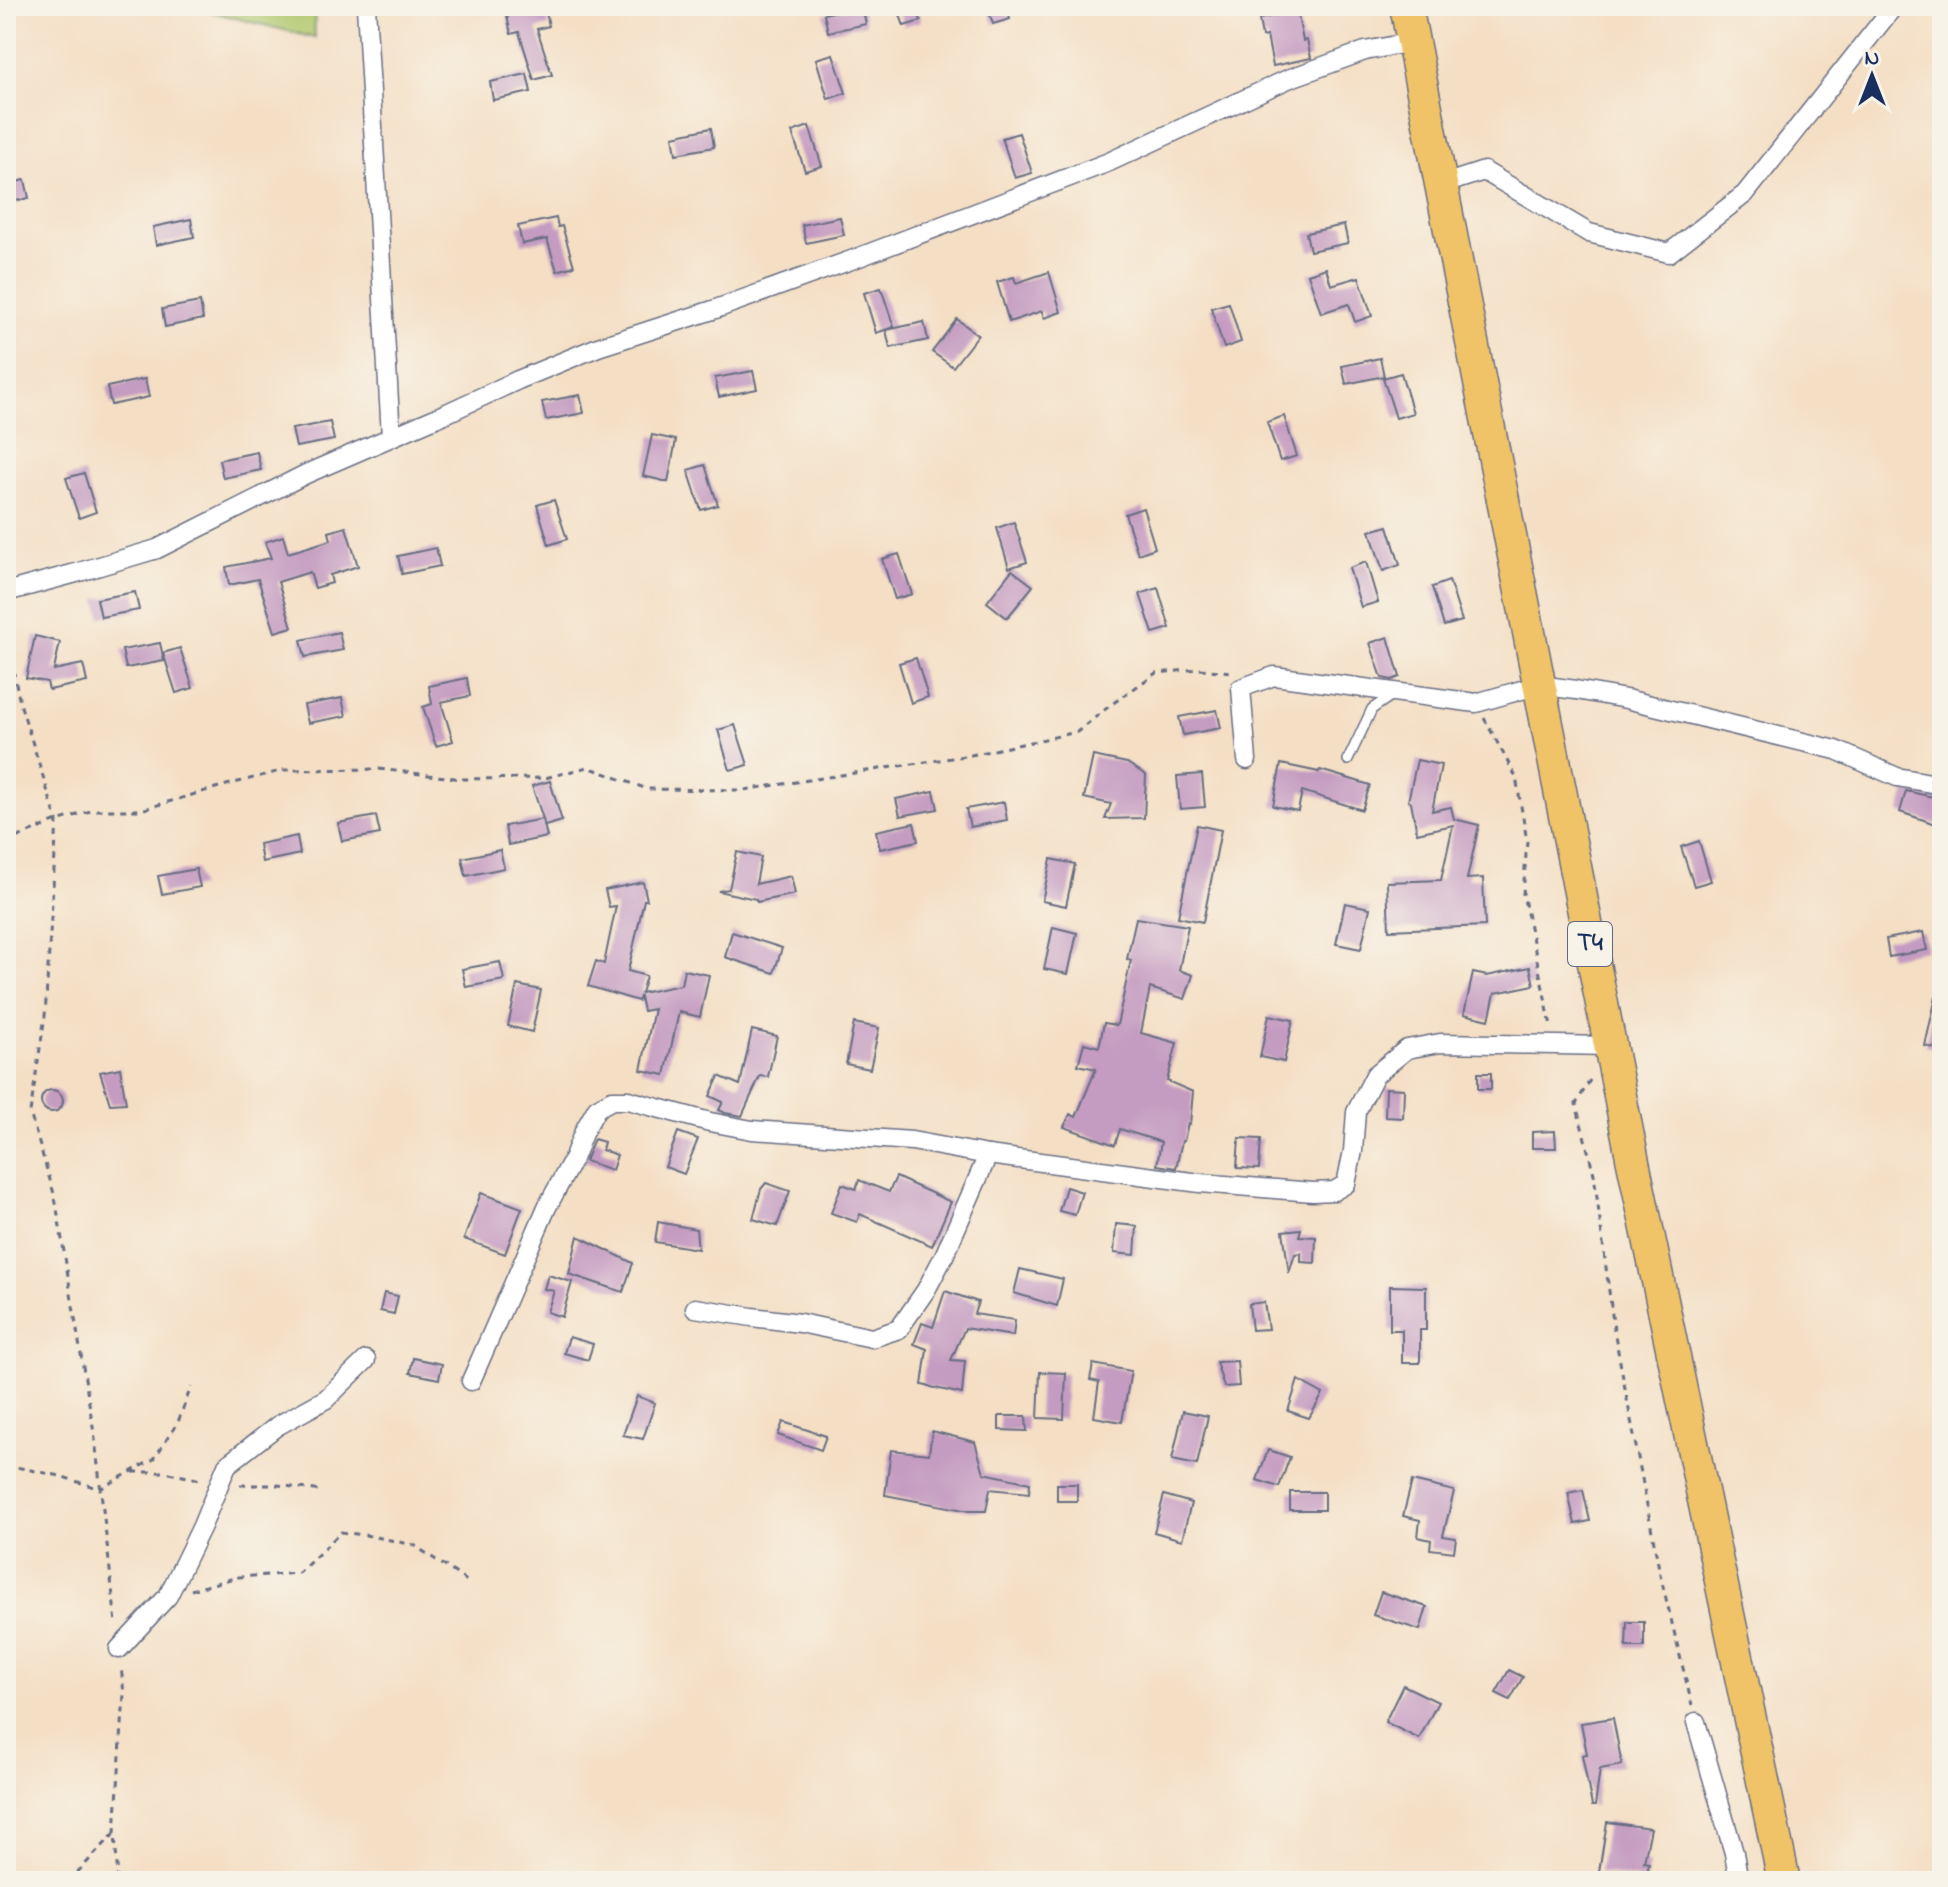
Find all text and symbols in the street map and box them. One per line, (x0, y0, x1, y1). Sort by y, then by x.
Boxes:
north arrow (1832, 36, 1912, 116)
text: N (1865, 43, 1879, 75)
road number: T4 (1568, 922, 1612, 966)

